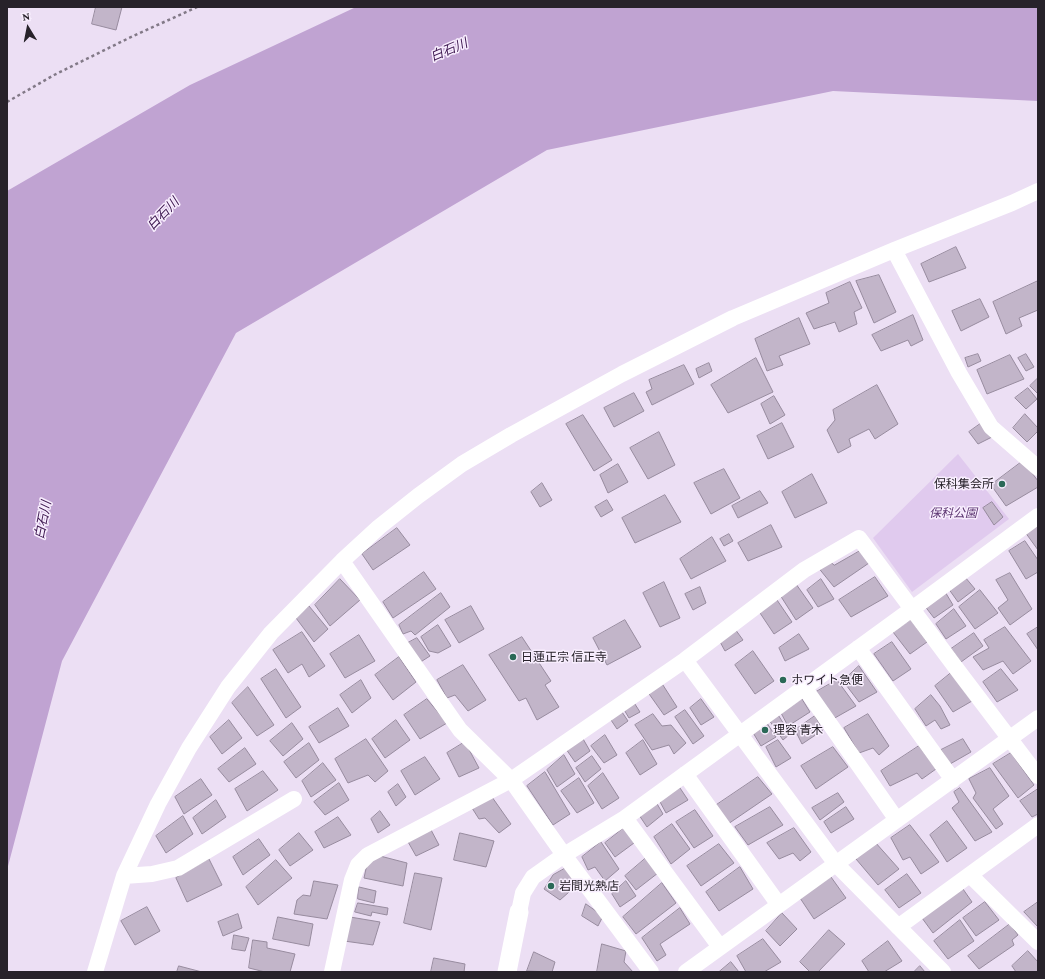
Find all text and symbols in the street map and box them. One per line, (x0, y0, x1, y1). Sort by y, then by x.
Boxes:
north arrow (8, 8, 48, 48)
text: N (21, 10, 31, 23)
water label: 白石川 (428, 35, 470, 65)
water label: 白石川 (144, 195, 182, 233)
place label: 保科集会所 (934, 477, 994, 491)
marker: 保科集会所 (997, 479, 1007, 489)
water label: 白石川 (32, 499, 54, 541)
park label: 保科公園 (929, 506, 977, 520)
place label: 日蓮正宗 信正寺 (521, 650, 607, 664)
marker: 日蓮正宗 信正寺 (508, 652, 518, 662)
place label: ホワイト急便 (791, 673, 863, 687)
marker: ホワイト急便 (778, 675, 788, 685)
place label: 理容 青木 (773, 723, 823, 737)
marker: 理容 青木 (760, 725, 770, 735)
place label: 岩間光熱店 (559, 879, 619, 893)
marker: 岩間光熱店 (546, 881, 556, 891)

